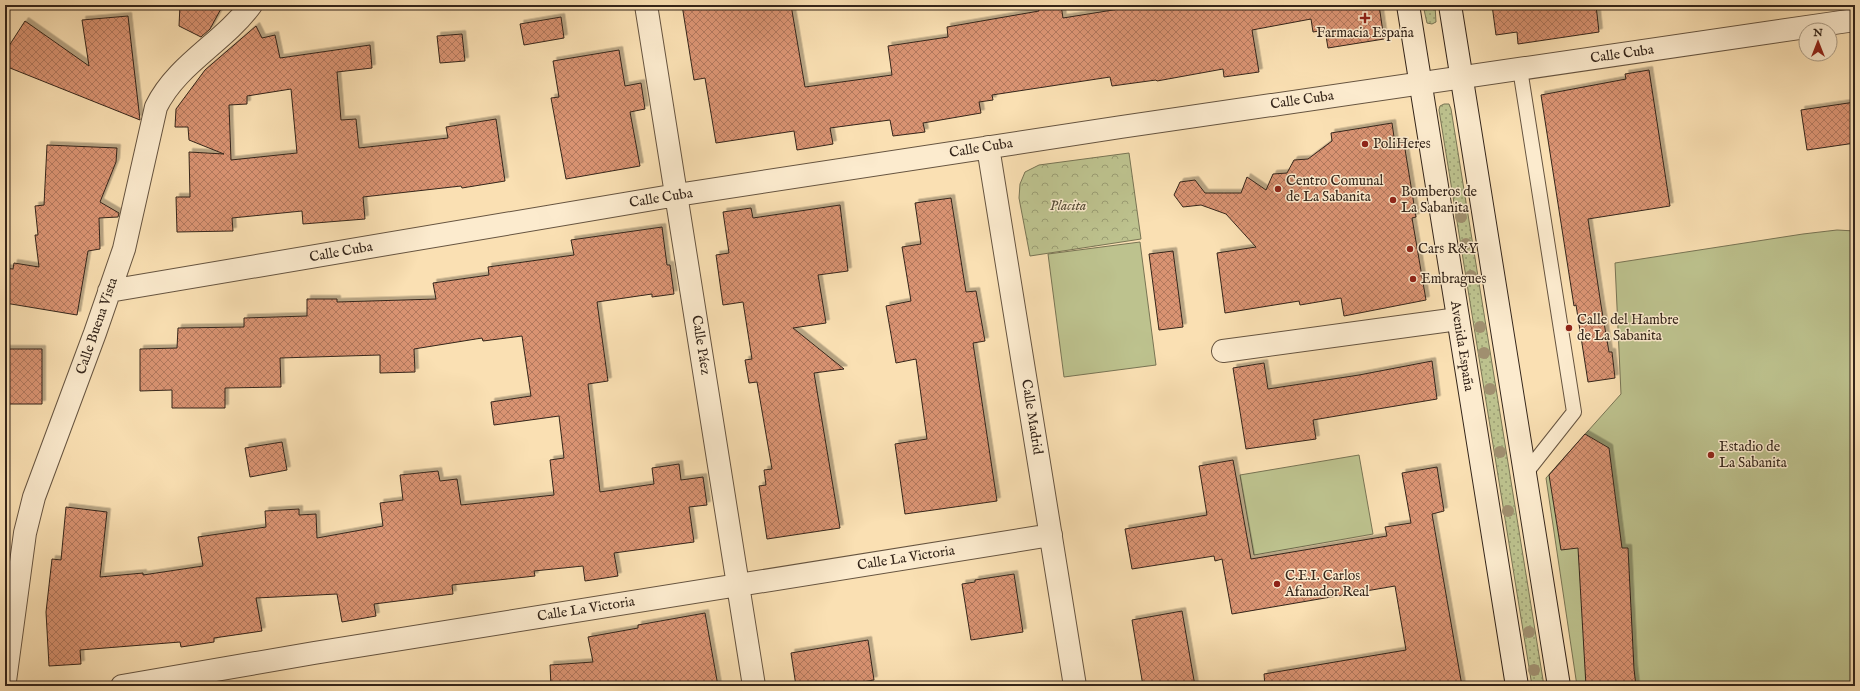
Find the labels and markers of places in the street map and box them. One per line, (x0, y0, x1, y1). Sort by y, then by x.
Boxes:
marker: Farmacia España (1360, 13, 1370, 23)
place label: Farmacia España (1316, 24, 1415, 42)
place label: PoliHeres (1373, 135, 1431, 153)
marker: PoliHeres (1360, 139, 1370, 149)
place label: Centro Comunal de La Sabanita (1286, 172, 1383, 206)
place label: Bomberos de La Sabanita (1401, 183, 1478, 217)
marker: Centro Comunal de La Sabanita (1273, 184, 1283, 194)
marker: Bomberos de La Sabanita (1388, 195, 1398, 205)
place label: Cars R&Y (1418, 240, 1479, 258)
marker: Cars R&Y (1405, 244, 1415, 254)
place label: Embragues (1421, 270, 1486, 288)
marker: Embragues (1408, 274, 1418, 284)
place label: Calle del Hambre de La Sabanita (1577, 311, 1679, 345)
marker: Calle del Hambre de La Sabanita (1564, 323, 1574, 333)
place label: Estadio de La Sabanita (1719, 438, 1788, 472)
marker: Estadio de La Sabanita (1706, 450, 1716, 460)
place label: C.E.I. Carlos Afanador Real (1284, 567, 1369, 601)
marker: C.E.I. Carlos Afanador Real (1272, 579, 1282, 589)

